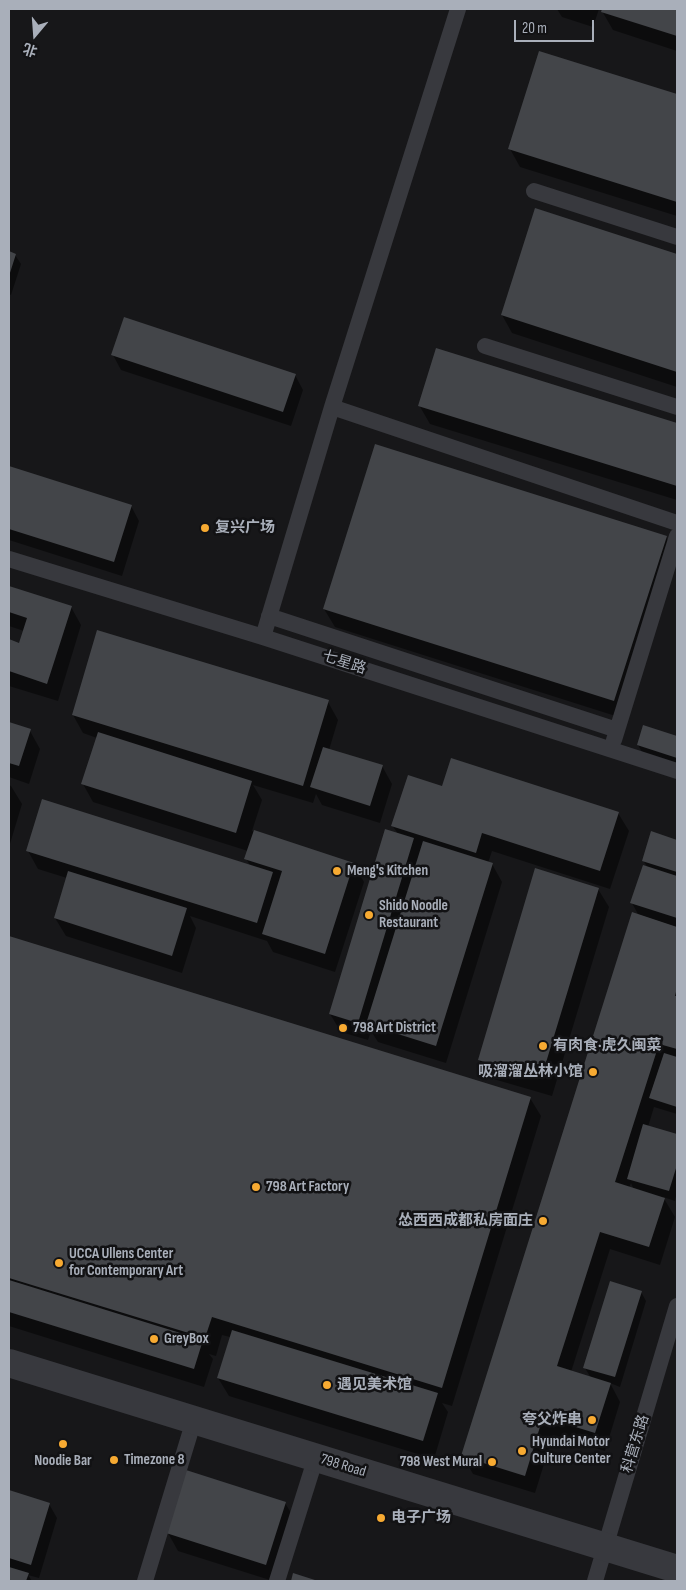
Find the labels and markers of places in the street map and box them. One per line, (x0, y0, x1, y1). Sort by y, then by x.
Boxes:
place label: 复兴广场 (215, 519, 275, 537)
marker: 复兴广场 (199, 522, 211, 534)
place label: Meng's Kitchen (347, 862, 428, 880)
marker: Meng's Kitchen (331, 865, 343, 877)
place label: Shido Noodle Restaurant (379, 897, 448, 932)
marker: Shido Noodle Restaurant (363, 909, 375, 921)
place label: 798 Art District (353, 1019, 436, 1037)
marker: 798 Art District (337, 1022, 349, 1034)
place label: 有肉食·虎久闽菜 (553, 1037, 662, 1055)
marker: 有肉食·虎久闽菜 (537, 1040, 549, 1052)
place label: 吸溜溜丛林小馆 (478, 1063, 583, 1081)
marker: 吸溜溜丛林小馆 (587, 1066, 599, 1078)
place label: 798 Art Factory (266, 1178, 349, 1196)
marker: 798 Art Factory (250, 1181, 262, 1193)
place label: 怂西西成都私房面庄 (398, 1212, 533, 1230)
marker: 怂西西成都私房面庄 (537, 1215, 549, 1227)
place label: UCCA Ullens Center for Contemporary Art (69, 1245, 183, 1280)
marker: UCCA Ullens Center for Contemporary Art (53, 1257, 65, 1269)
place label: GreyBox (164, 1330, 209, 1348)
marker: GreyBox (148, 1333, 160, 1345)
place label: 遇见美术馆 (337, 1376, 412, 1394)
marker: 遇见美术馆 (321, 1379, 333, 1391)
place label: 夸父炸串 (522, 1411, 582, 1429)
marker: 夸父炸串 (586, 1414, 598, 1426)
place label: Hyundai Motor Culture Center (532, 1433, 611, 1468)
marker: Noodie Bar (57, 1438, 69, 1450)
marker: Hyundai Motor Culture Center (516, 1445, 528, 1457)
place label: Timezone 8 (124, 1451, 185, 1469)
place label: Noodie Bar (34, 1452, 92, 1470)
place label: 798 West Mural (400, 1453, 482, 1471)
marker: Timezone 8 (108, 1454, 120, 1466)
marker: 798 West Mural (486, 1456, 498, 1468)
place label: 电子广场 (391, 1509, 451, 1527)
marker: 电子广场 (375, 1512, 387, 1524)

